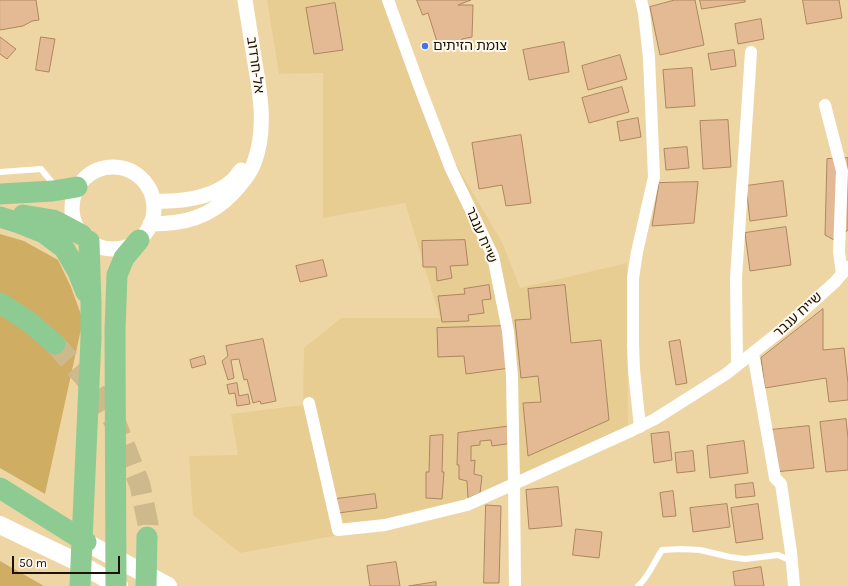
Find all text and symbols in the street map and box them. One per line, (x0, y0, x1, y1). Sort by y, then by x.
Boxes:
street label: אל-חרדוב (243, 35, 267, 95)
place label: צומת הזיתים (433, 38, 507, 54)
marker: צומת הזיתים (420, 41, 430, 51)
street label: שייח ענבר (462, 204, 500, 266)
street label: שייח ענבר (770, 289, 826, 341)
scale bar (14, 548, 122, 574)
text: 50 m (19, 556, 47, 570)

